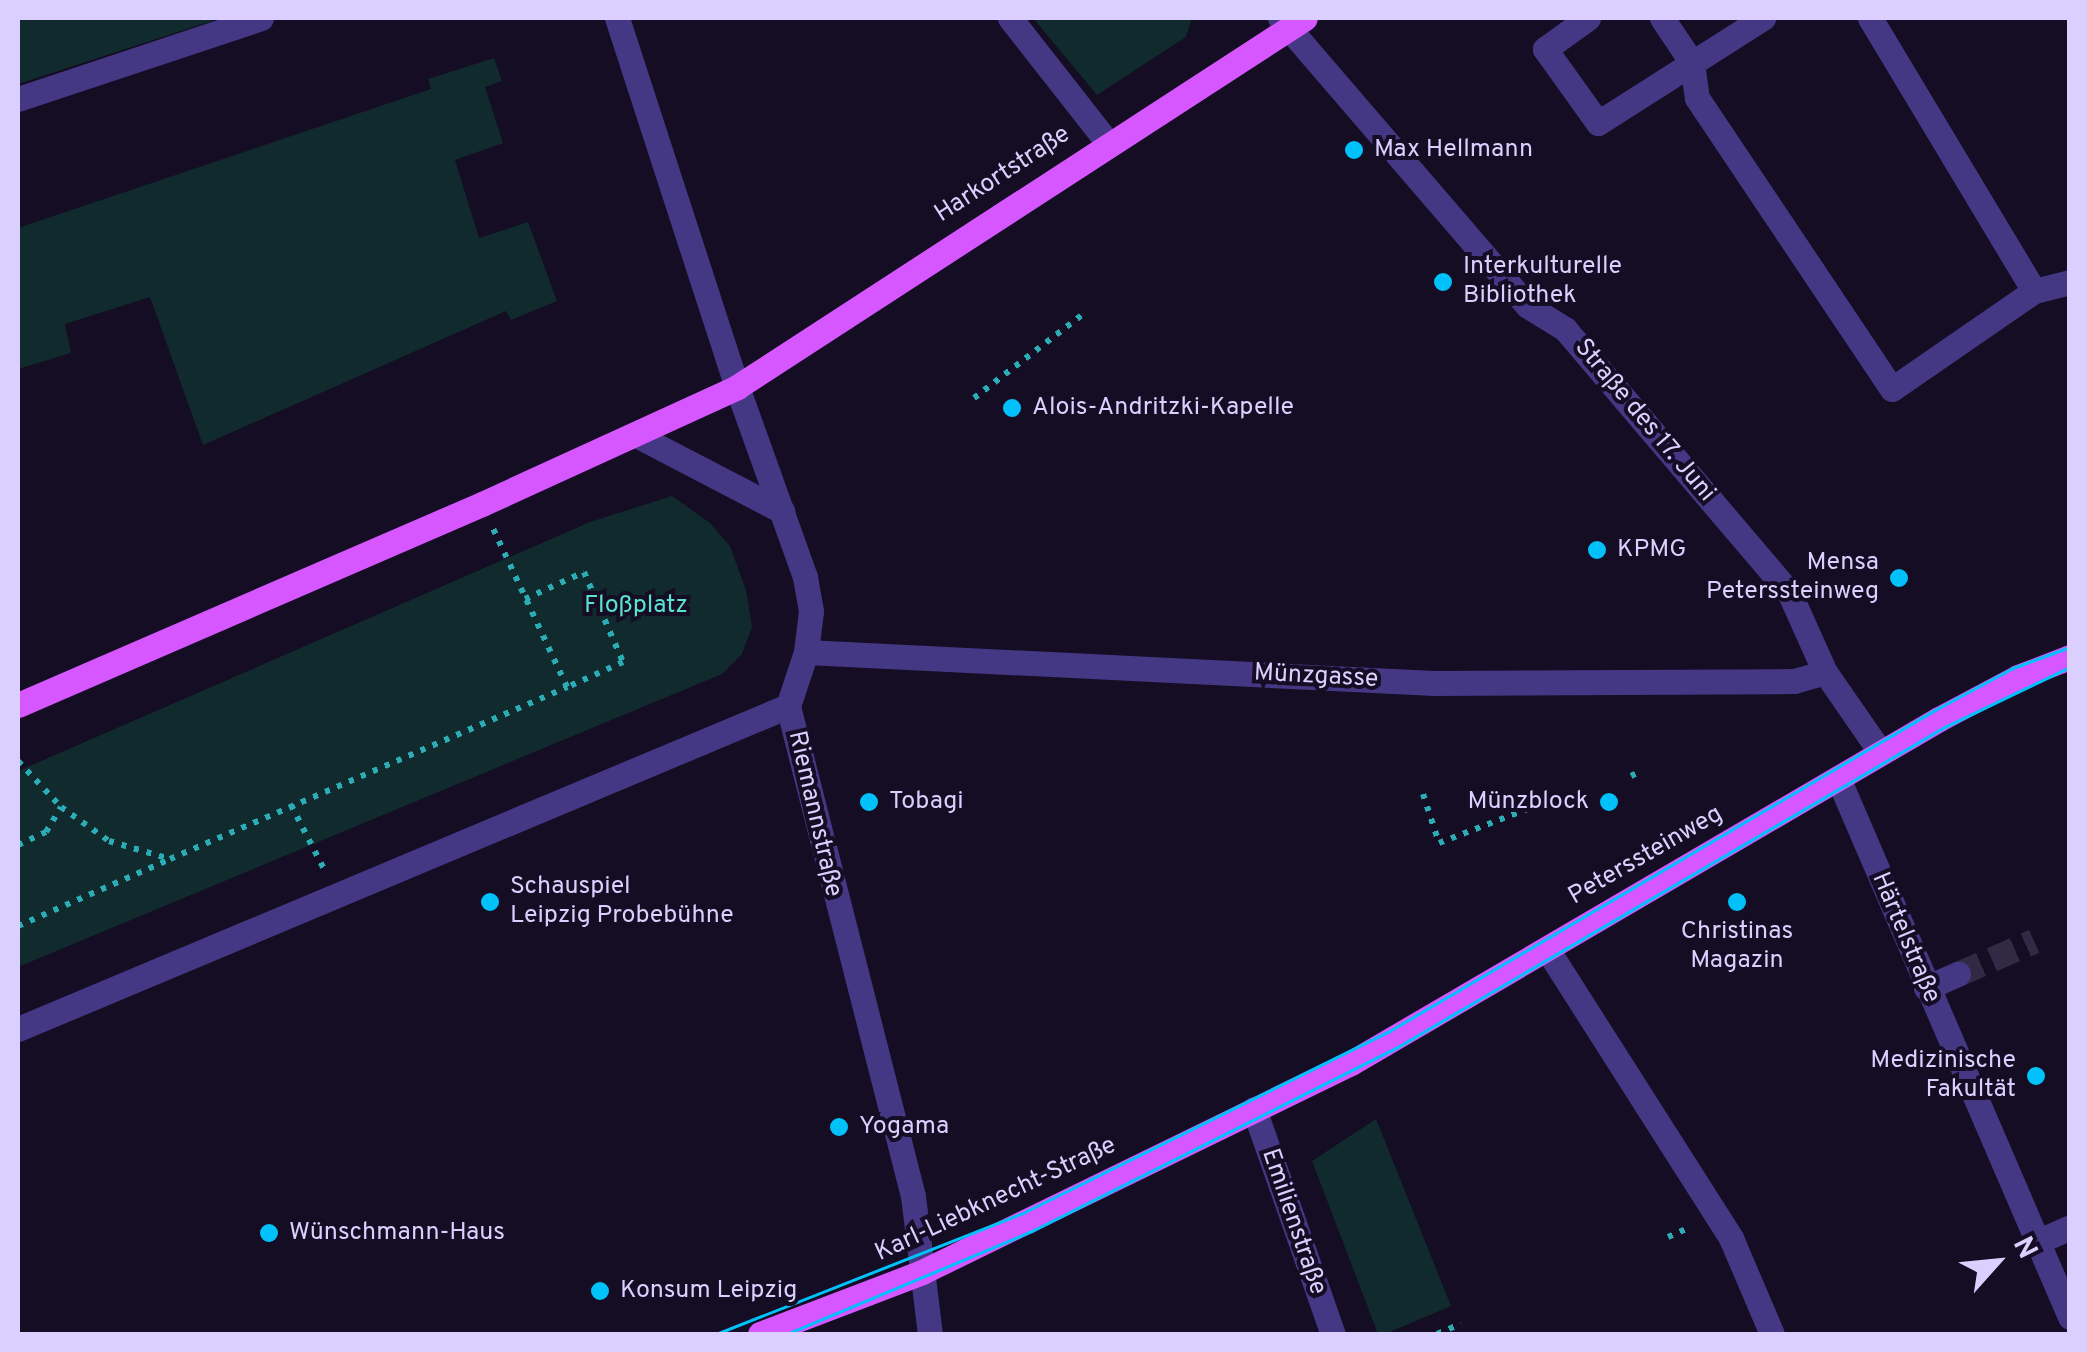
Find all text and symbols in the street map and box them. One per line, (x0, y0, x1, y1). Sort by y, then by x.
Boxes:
street label: Harkortstraße (930, 120, 1076, 230)
place label: Max Hellmann (1374, 135, 1533, 165)
marker: Max Hellmann (1343, 139, 1365, 161)
place label: Interkulturelle Bibliothek (1463, 253, 1622, 312)
marker: Interkulturelle Bibliothek (1432, 271, 1454, 293)
street label: Straße des 17. Juni (1567, 334, 1721, 508)
place label: Alois-Andritzki-Kapelle (1032, 393, 1294, 423)
marker: Alois-Andritzki-Kapelle (1001, 397, 1023, 419)
place label: KPMG (1617, 535, 1687, 565)
marker: KPMG (1586, 539, 1608, 561)
place label: Mensa Peterssteinweg (1706, 549, 1879, 608)
marker: Mensa Peterssteinweg (1888, 567, 1910, 589)
park label: Floßplatz (584, 591, 688, 621)
street label: Münzgasse (1253, 659, 1379, 695)
street label: Riemannstraße (780, 728, 848, 900)
place label: Tobagi (889, 787, 964, 817)
place label: Münzblock (1467, 787, 1589, 817)
marker: Tobagi (858, 791, 880, 813)
marker: Münzblock (1598, 791, 1620, 813)
street label: Peterssteinweg (1564, 800, 1728, 912)
street label: Härtelstraße (1864, 868, 1946, 1008)
place label: Schauspiel Leipzig Probebühne (510, 873, 734, 932)
marker: Schauspiel Leipzig Probebühne (479, 891, 501, 913)
marker: Christinas Magazin (1726, 891, 1748, 913)
place label: Christinas Magazin (1681, 918, 1793, 977)
place label: Medizinische Fakultät (1870, 1047, 2016, 1106)
marker: Medizinische Fakultät (2025, 1065, 2047, 1087)
place label: Yogama (859, 1112, 949, 1142)
marker: Yogama (828, 1116, 850, 1138)
street label: Karl-Liebknecht-Straße (871, 1131, 1121, 1269)
street label: Emilienstraße (1254, 1145, 1332, 1299)
north arrow (1947, 1212, 2047, 1312)
place label: Wünschmann-Haus (289, 1218, 505, 1248)
marker: Wünschmann-Haus (258, 1222, 280, 1244)
text: N (2003, 1231, 2044, 1266)
place label: Konsum Leipzig (620, 1276, 797, 1306)
marker: Konsum Leipzig (589, 1280, 611, 1302)

